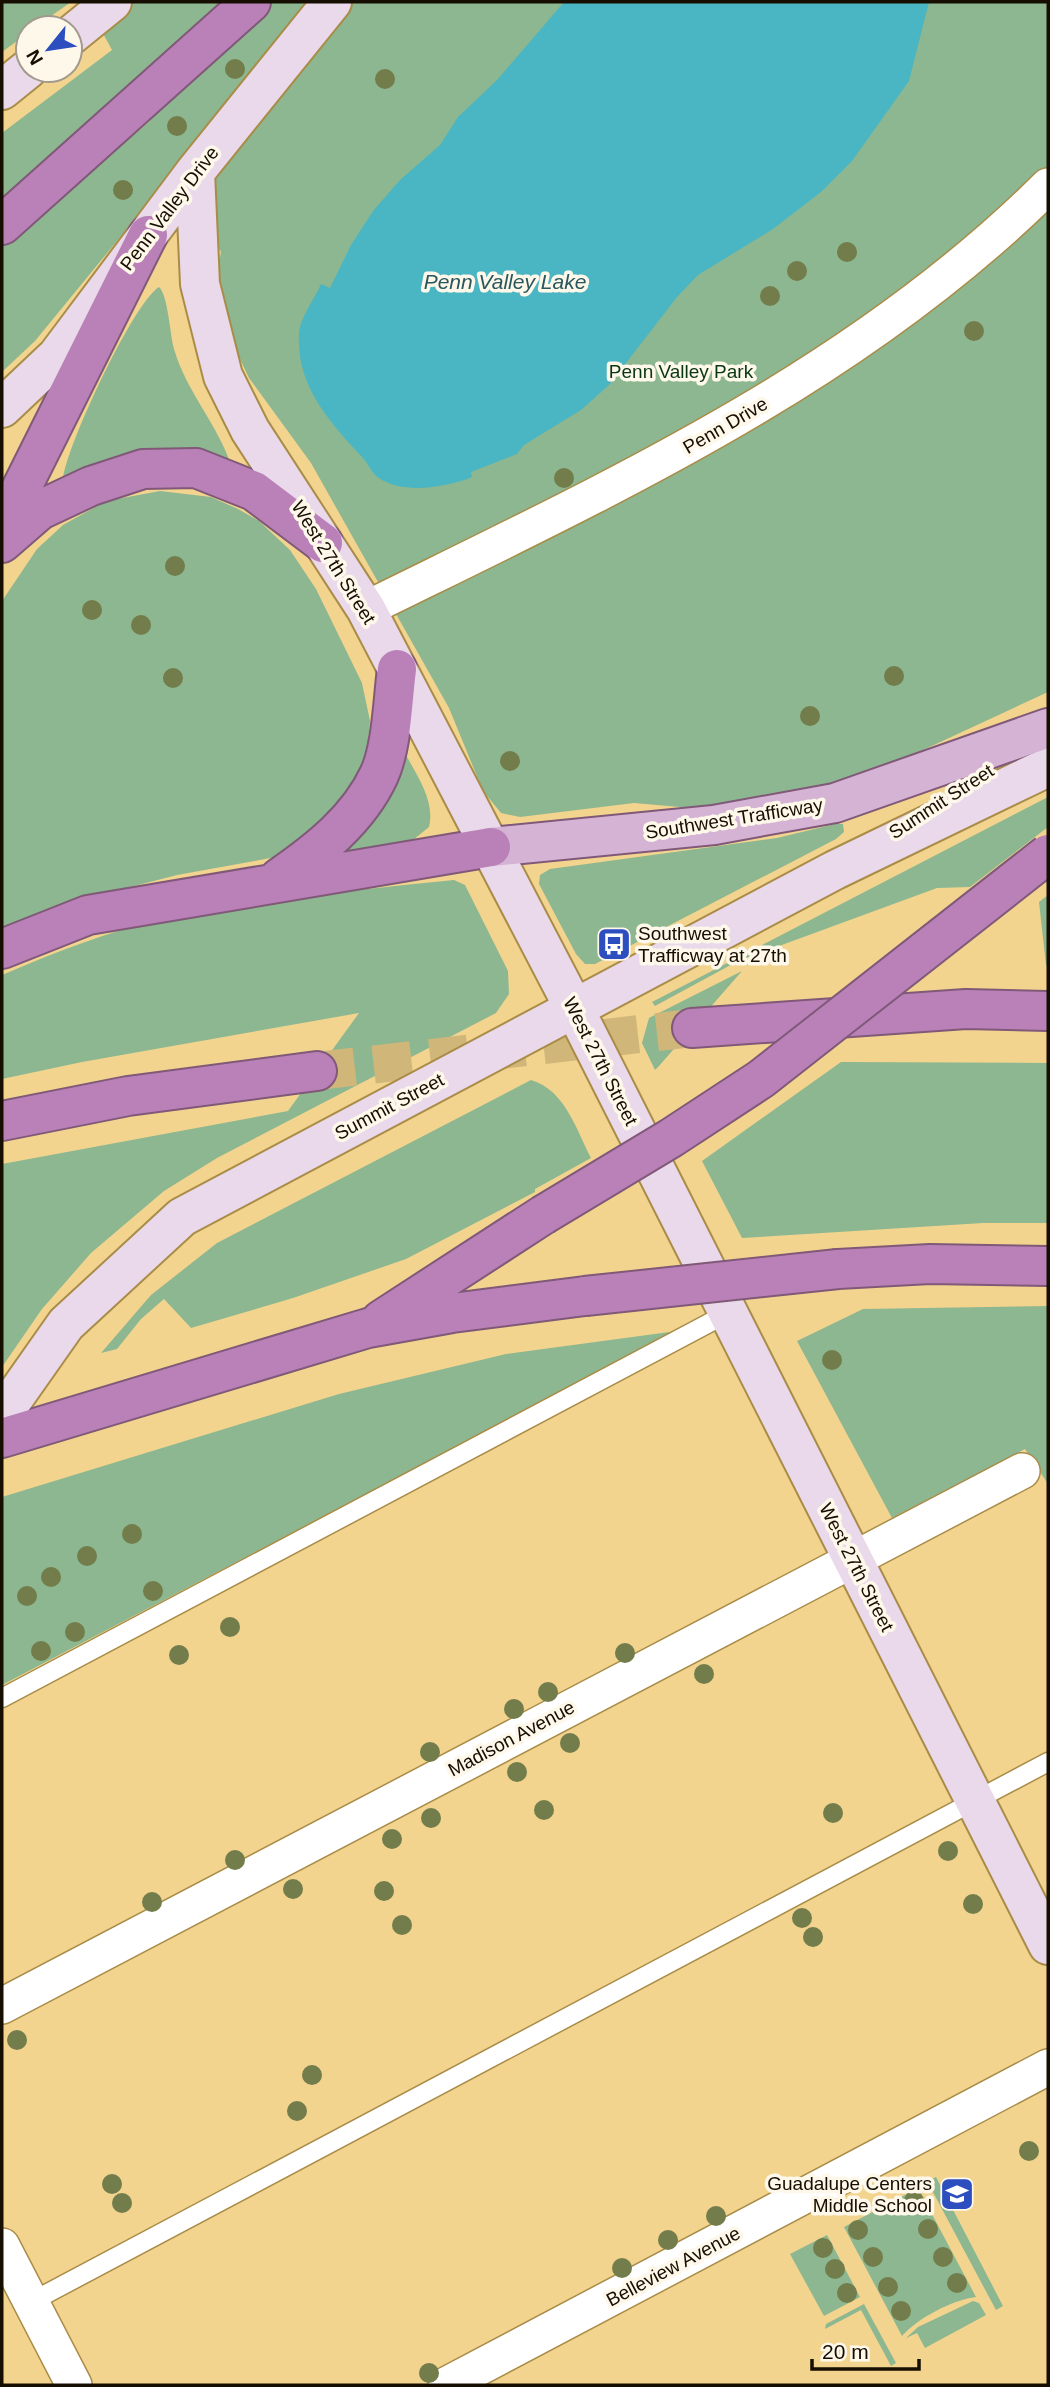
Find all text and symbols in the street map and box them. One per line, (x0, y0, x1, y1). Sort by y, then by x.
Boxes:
north arrow (14, 14, 84, 84)
text: N (22, 46, 47, 68)
street label: Penn Valley Drive (116, 142, 223, 274)
water label: Penn Valley Lake (424, 270, 586, 293)
park label: Penn Valley Park (609, 361, 754, 382)
street label: Penn Drive (679, 393, 771, 458)
street label: West 27th Street (287, 497, 380, 628)
street label: Summit Street (885, 759, 998, 843)
street label: Southwest Trafficway (644, 794, 825, 843)
place label: Southwest Trafficway at 27th (638, 923, 787, 966)
bus stop icon: Southwest Trafficway at 27th (595, 925, 633, 963)
street label: West 27th Street (559, 994, 642, 1130)
street label: Summit Street (331, 1069, 448, 1144)
street label: West 27th Street (815, 1500, 898, 1636)
street label: Madison Avenue (444, 1696, 578, 1781)
place label: Guadalupe Centers Middle School (767, 2173, 932, 2216)
school or university icon: Guadalupe Centers Middle School (938, 2175, 976, 2213)
street label: Belleview Avenue (603, 2222, 744, 2311)
scale bar (812, 2328, 919, 2372)
text: 20 m (822, 2340, 869, 2363)

